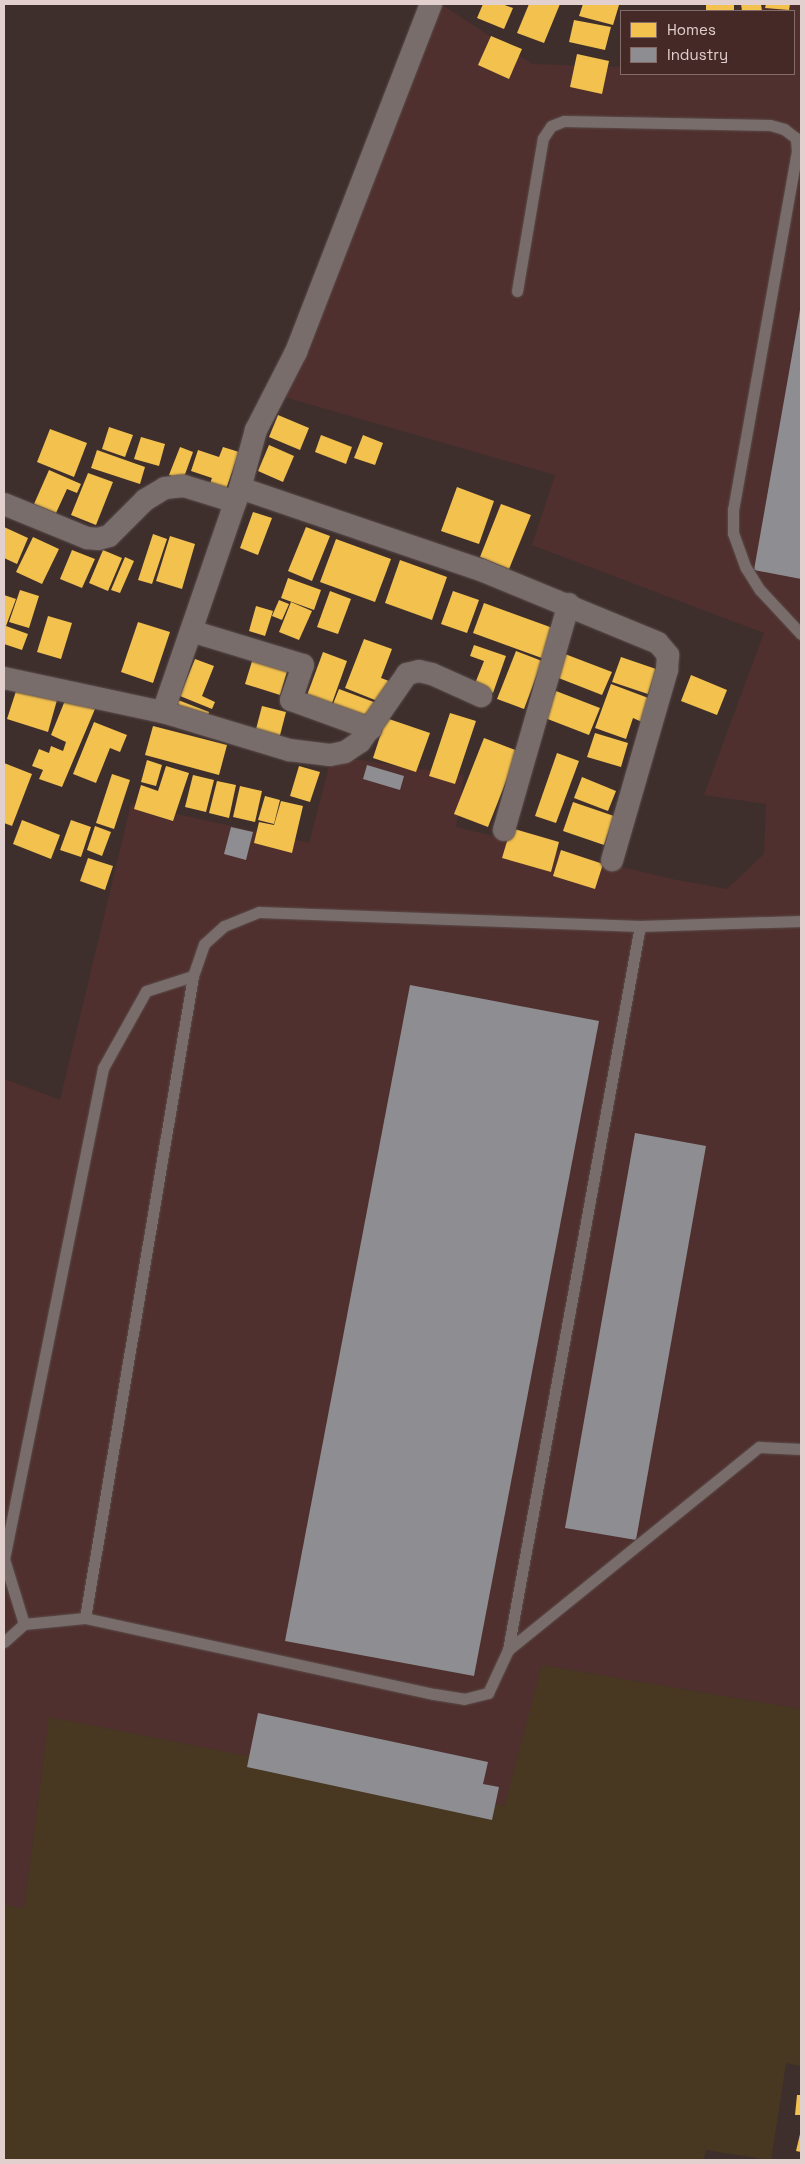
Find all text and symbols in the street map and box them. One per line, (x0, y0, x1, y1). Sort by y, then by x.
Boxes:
legend (620, 10, 795, 75)
text: Homes (667, 20, 716, 39)
text: Industry (667, 45, 728, 64)

